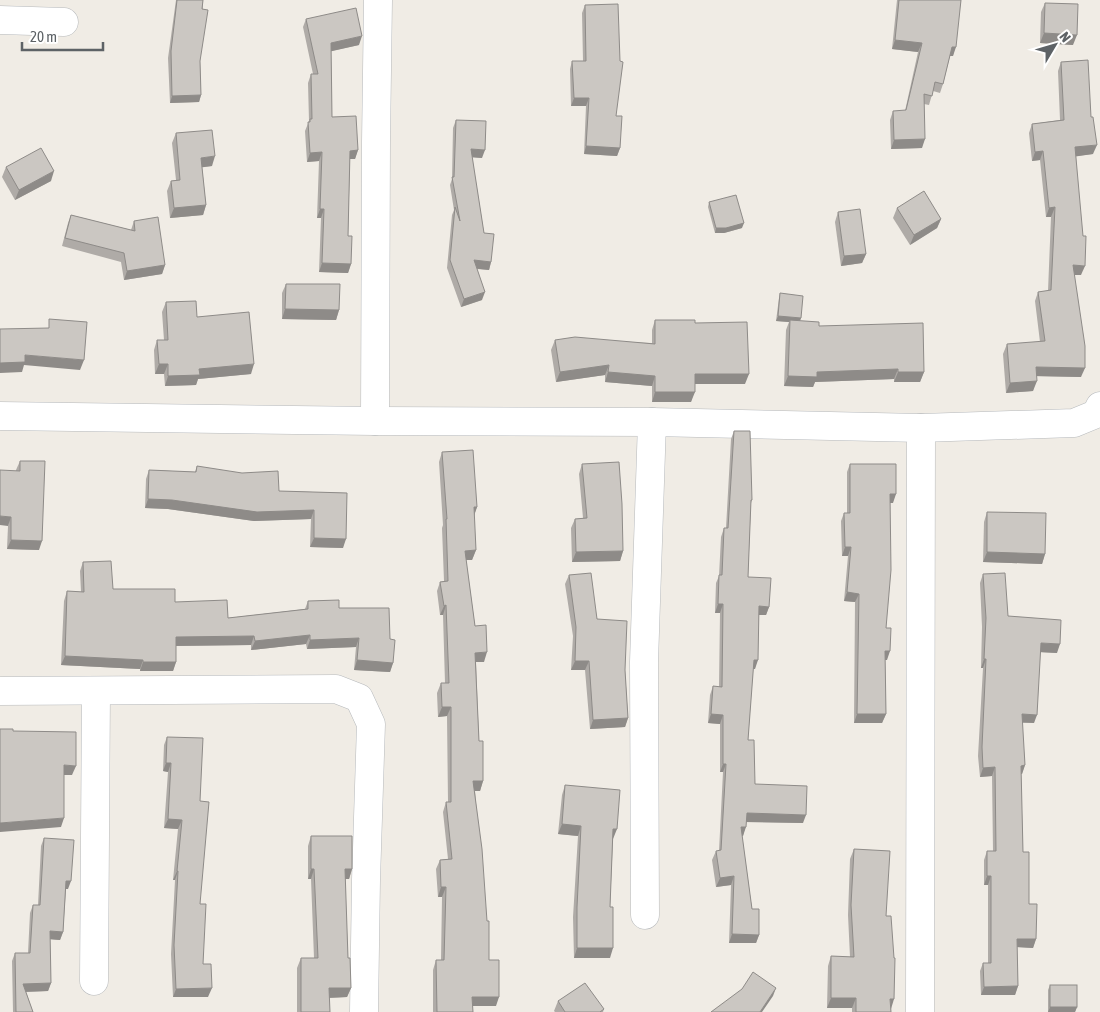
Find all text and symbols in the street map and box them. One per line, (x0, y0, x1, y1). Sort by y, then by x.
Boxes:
scale bar (22, 20, 104, 52)
north arrow (1030, 20, 1080, 70)
text: 20 m (30, 28, 57, 45)
text: N (1056, 29, 1074, 45)

